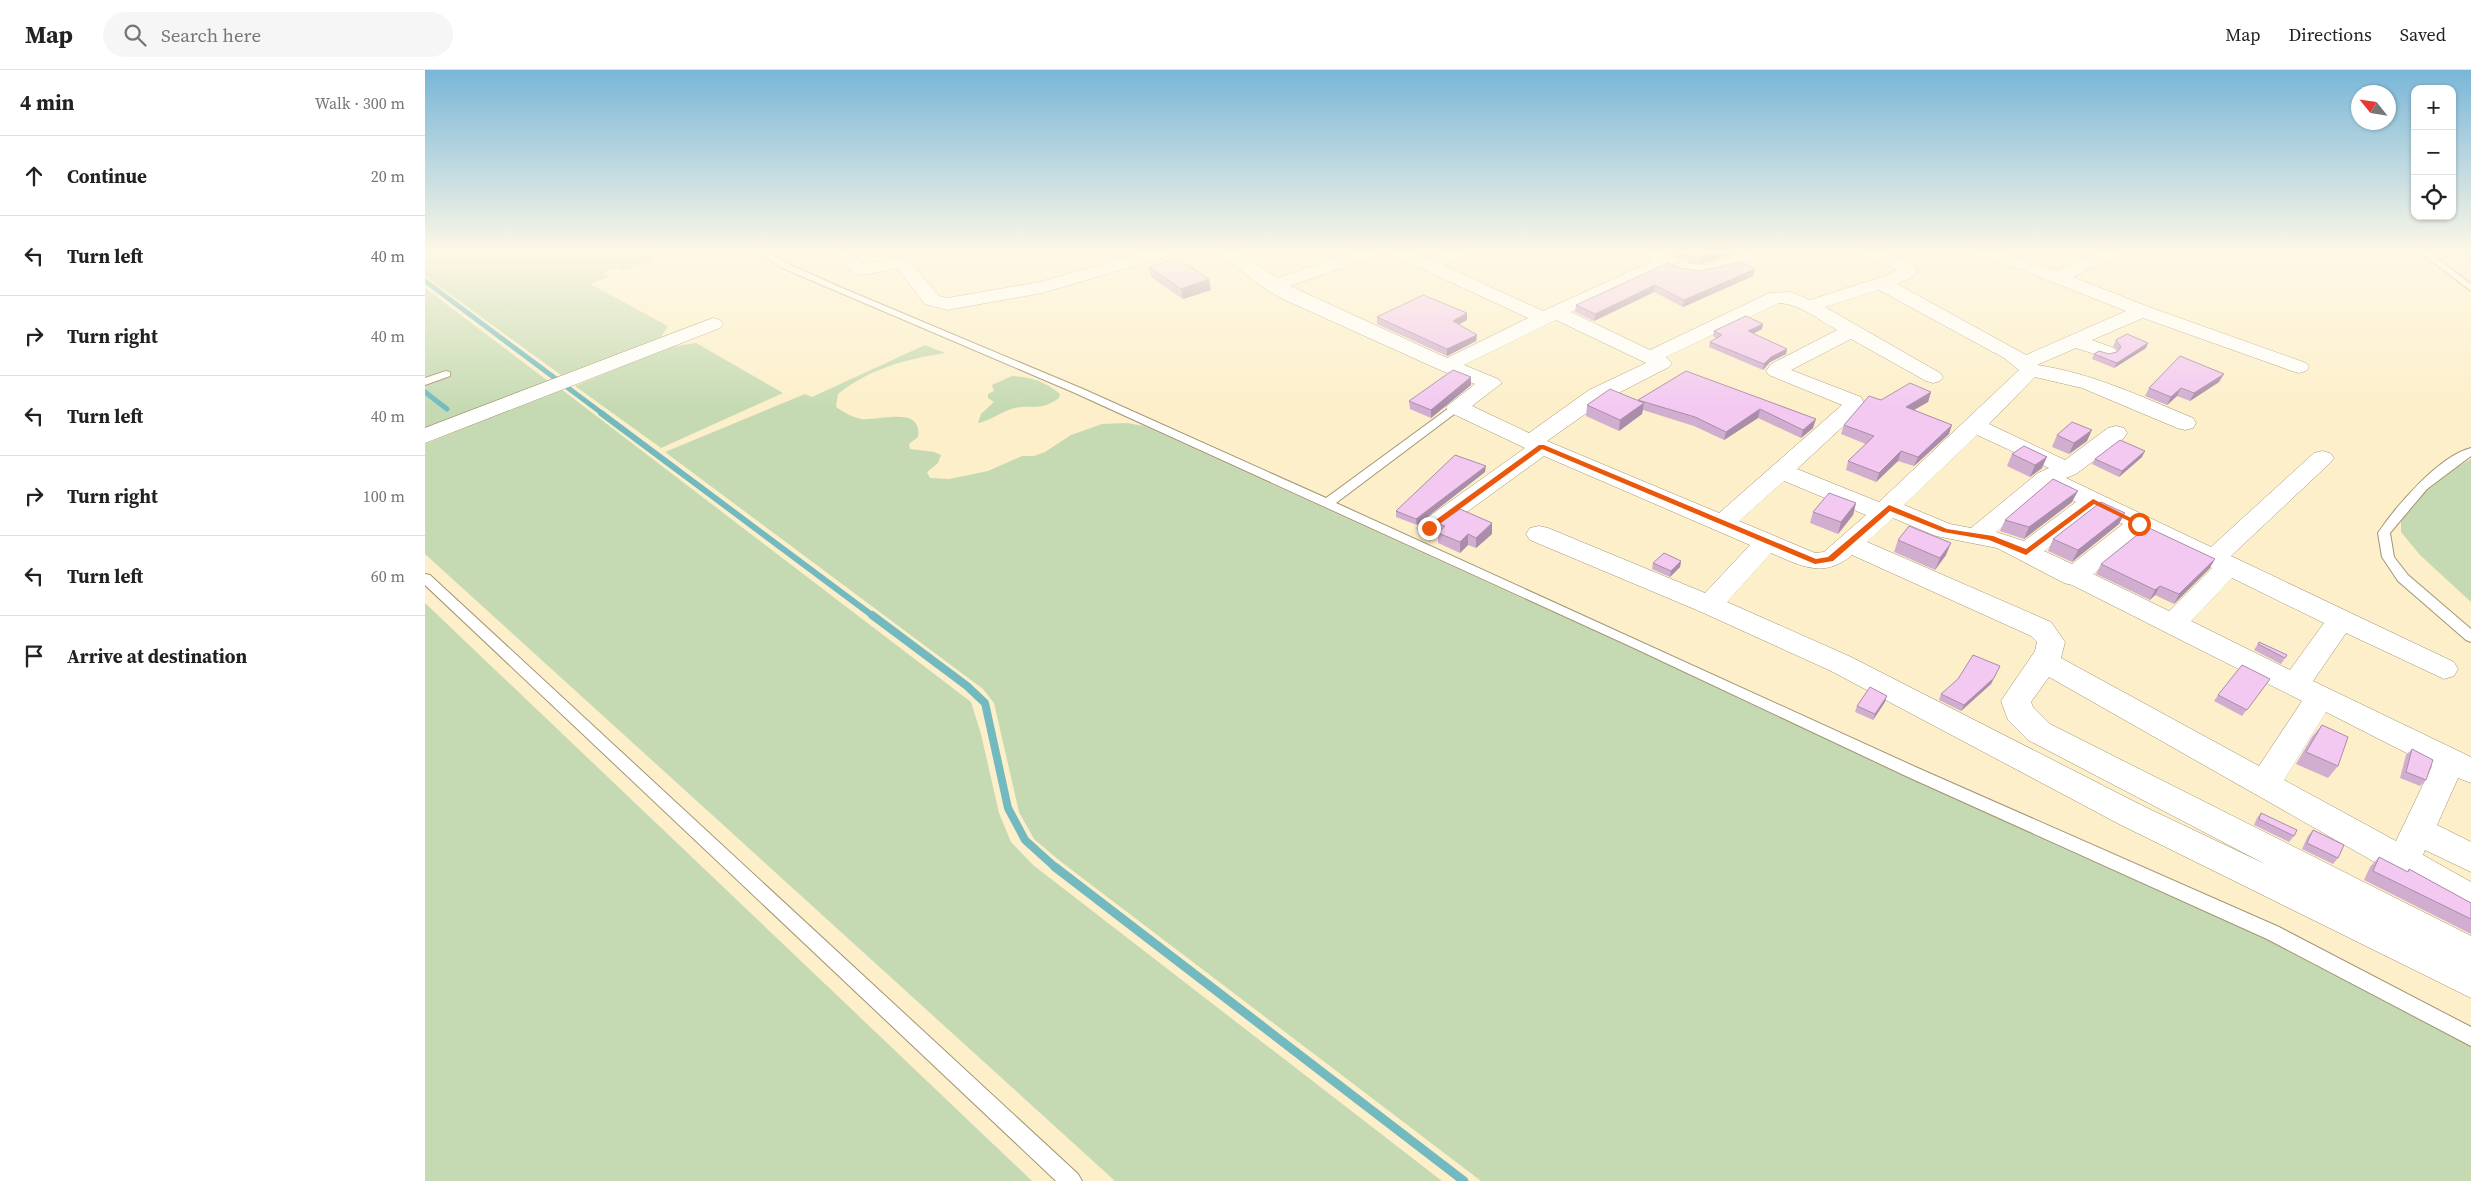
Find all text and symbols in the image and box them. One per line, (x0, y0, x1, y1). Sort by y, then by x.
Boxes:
search box (103, 12, 453, 57)
text: Map (25, 18, 73, 51)
icon: search (121, 21, 149, 49)
text: Search here (161, 22, 261, 48)
text: Map (2225, 22, 2261, 47)
text: Directions (2289, 22, 2372, 47)
text: Saved (2400, 22, 2446, 47)
north arrow (2351, 85, 2396, 130)
map controls (2411, 85, 2456, 220)
button: + (2411, 85, 2456, 130)
text: 4 min (20, 88, 75, 117)
text: Walk · 300 m (315, 92, 405, 114)
button: − (2411, 130, 2456, 175)
icon: ahead (20, 162, 48, 190)
text: Continue (67, 163, 147, 189)
text: 20 m (371, 165, 405, 187)
button: locate (2411, 175, 2456, 220)
icon: left (20, 242, 48, 270)
text: Turn left (67, 243, 143, 269)
text: 40 m (371, 245, 405, 267)
icon: right (20, 322, 48, 350)
text: Turn right (67, 323, 158, 349)
text: 40 m (371, 325, 405, 347)
icon: left (20, 402, 48, 430)
text: Turn left (67, 403, 143, 429)
text: 40 m (371, 405, 405, 427)
icon: right (20, 482, 48, 510)
text: Turn right (67, 483, 158, 509)
text: 100 m (363, 485, 405, 507)
route start (2128, 513, 2151, 536)
route end (1418, 517, 1441, 540)
icon: left (20, 562, 48, 590)
text: Turn left (67, 563, 143, 589)
text: 60 m (371, 565, 405, 587)
icon: arrive (20, 642, 48, 670)
text: Arrive at destination (67, 643, 247, 669)

